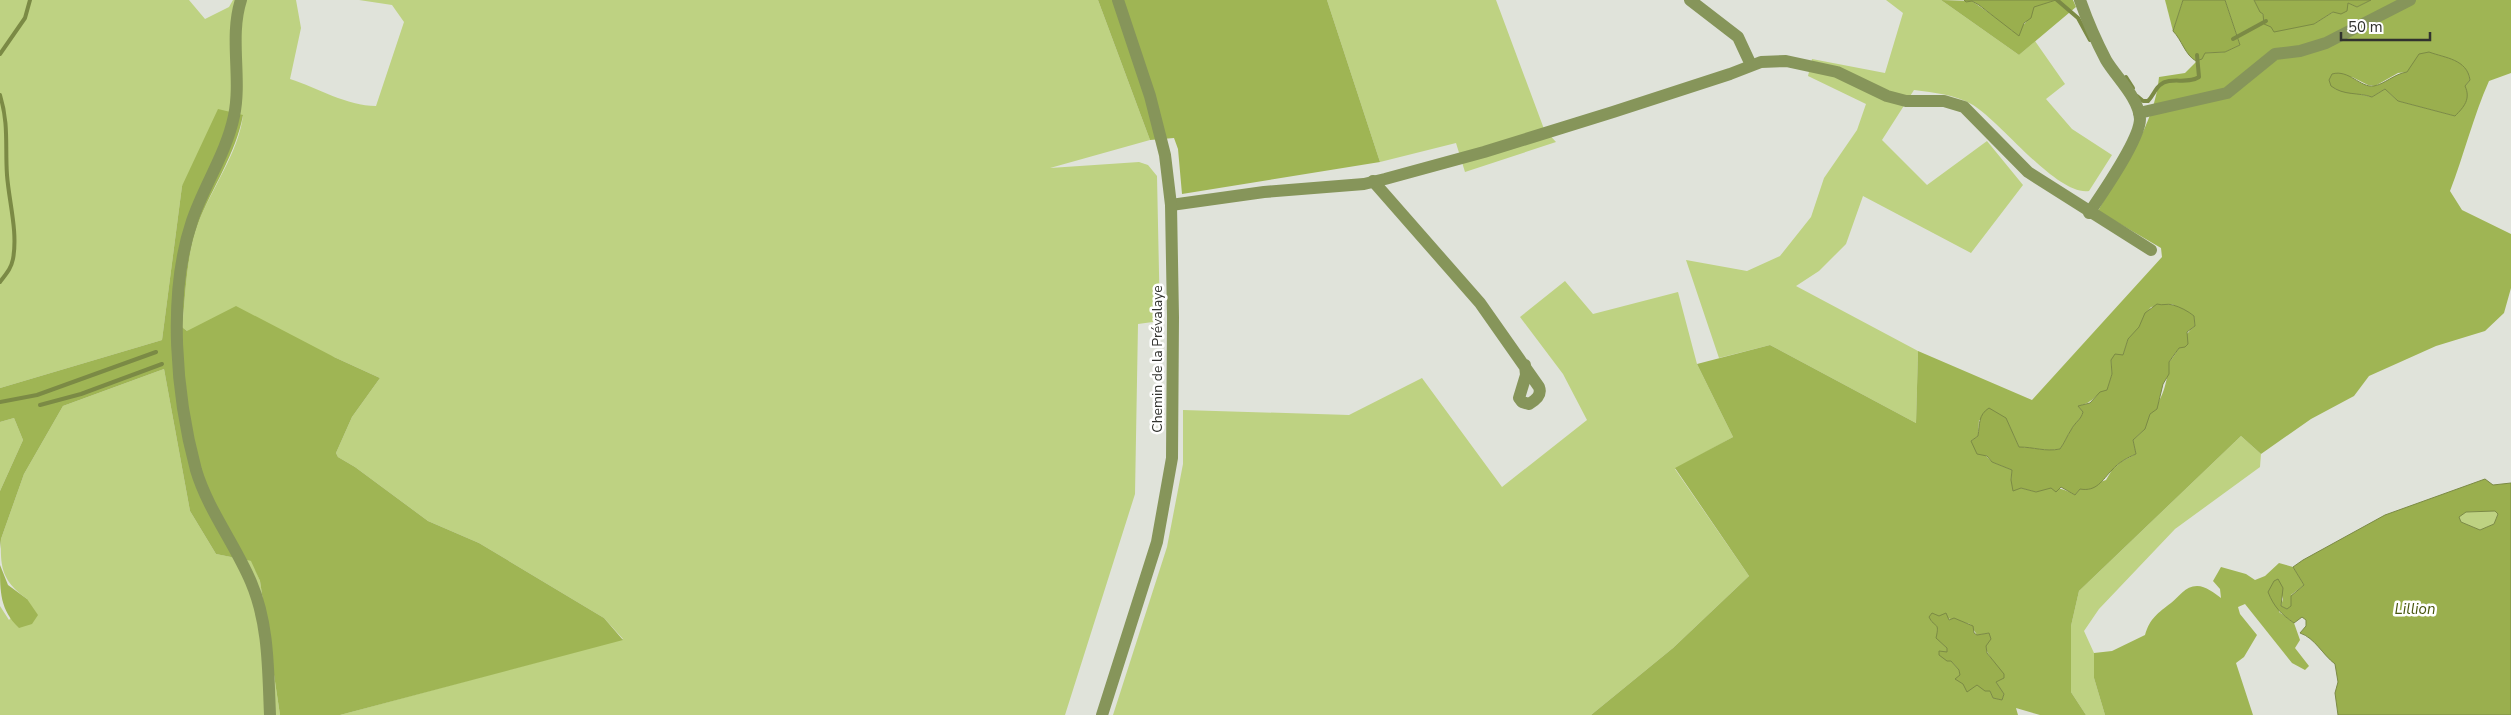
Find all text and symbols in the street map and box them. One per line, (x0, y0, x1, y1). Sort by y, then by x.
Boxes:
scale bar (2341, 10, 2430, 42)
text: 50 m (2348, 17, 2383, 37)
street label: Chemin de la Prévalaye (1148, 285, 1167, 433)
water label: Lillion (2395, 599, 2435, 619)

